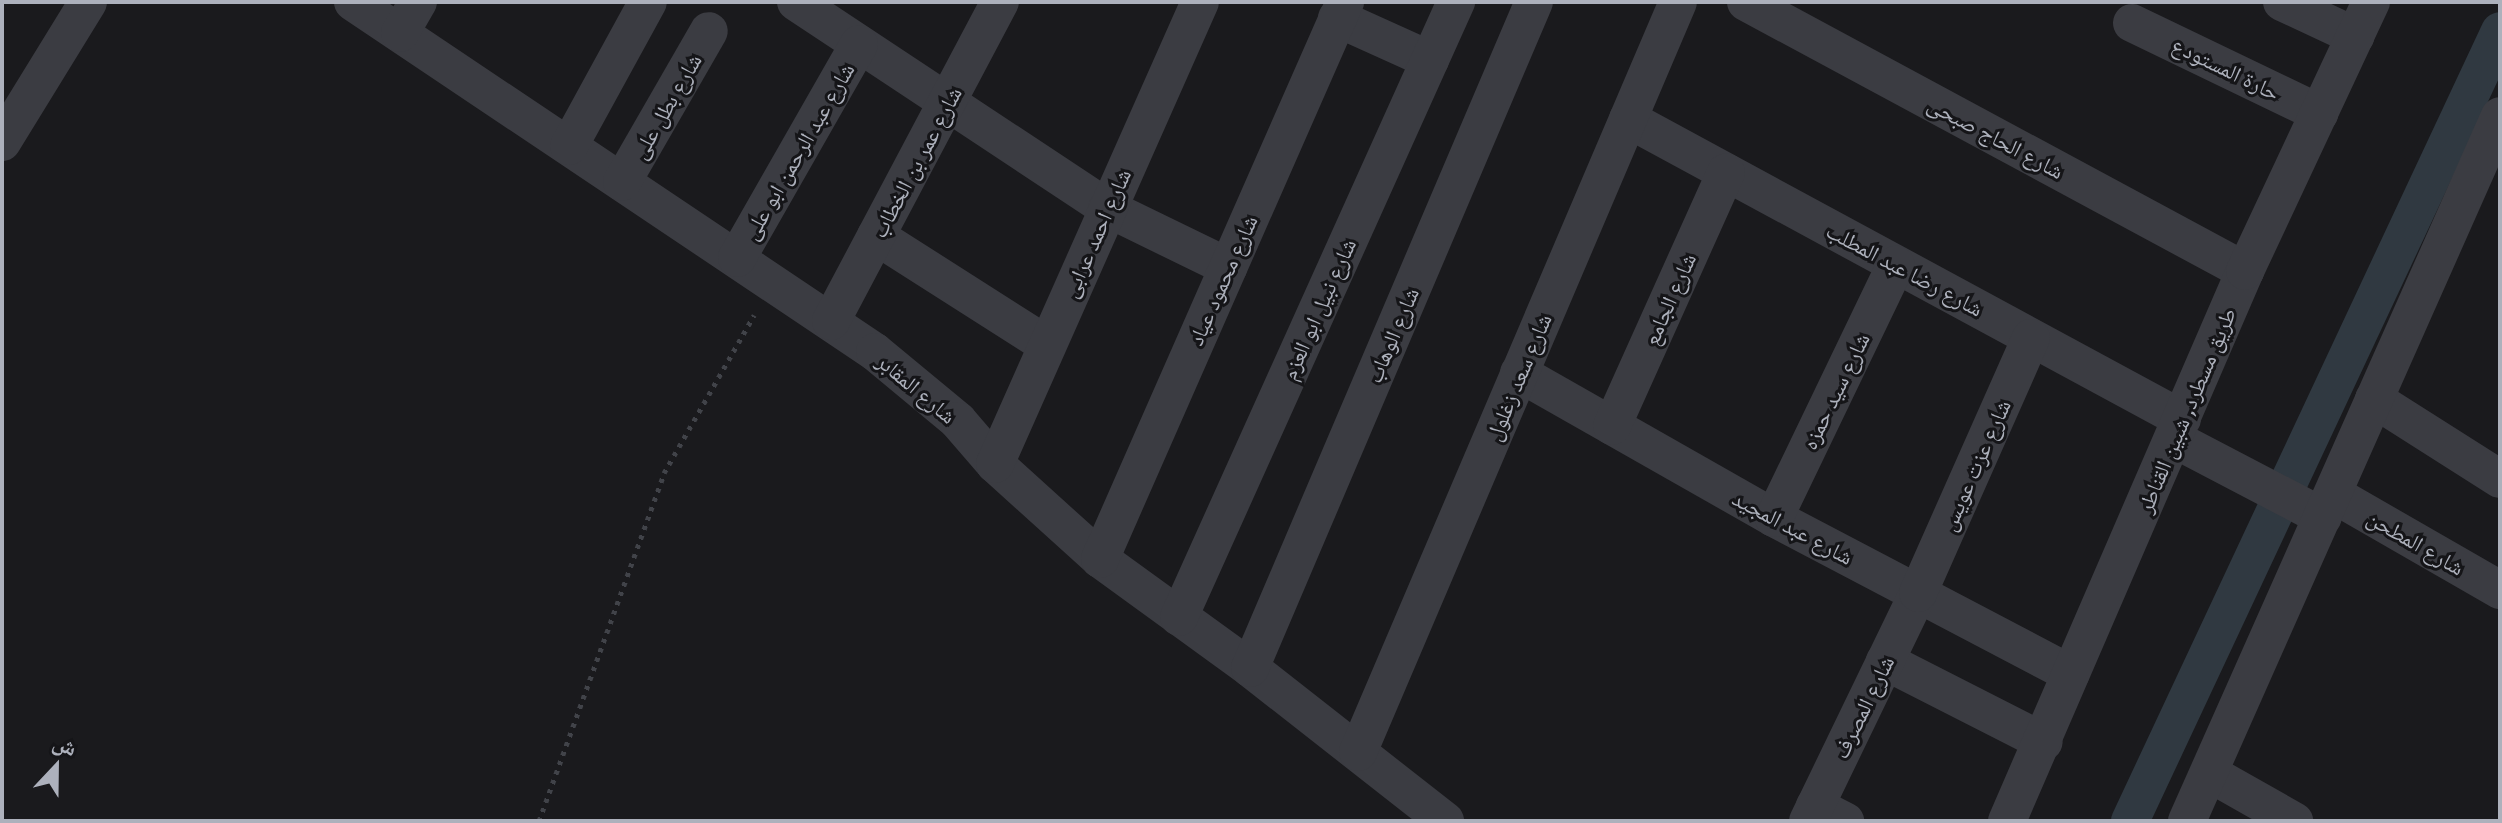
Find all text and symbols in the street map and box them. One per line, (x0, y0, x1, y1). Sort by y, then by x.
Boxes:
street label: حارة المستودع (2168, 31, 2284, 105)
street label: شارع بطل على (625, 49, 707, 163)
street label: شارع عبد الرحمن ابو على (737, 58, 859, 244)
street label: شارع عمر بن الخطاب (865, 82, 967, 242)
street label: شارع الحاج صبحى (1923, 90, 2069, 184)
street label: شارع احمد عرابى (1056, 165, 1136, 301)
street label: شارع محمود عياد (1182, 211, 1262, 349)
street label: شارع رضا عبد المطلب (1822, 217, 1988, 321)
street label: شارع نبيل ابو العزم (1275, 234, 1361, 384)
street label: شارع الجامع (1637, 249, 1701, 349)
street label: شارع الوهاب (1360, 283, 1424, 387)
street label: طريق مسطرد, شبين القناطر (2131, 304, 2241, 516)
street label: شارع سعد زغلول (1479, 310, 1557, 444)
street label: شارع سيد حمزه (1795, 328, 1875, 454)
street label: شارع المقابر (872, 347, 962, 429)
street label: شارع عزت عويس (1934, 395, 2016, 535)
street label: شارع عبد المجيد (1728, 484, 1858, 570)
street label: شارع المطحن (2363, 504, 2469, 580)
street label: شارع المصرف (1827, 651, 1899, 763)
north arrow (16, 727, 96, 807)
text: ش (49, 727, 81, 761)

